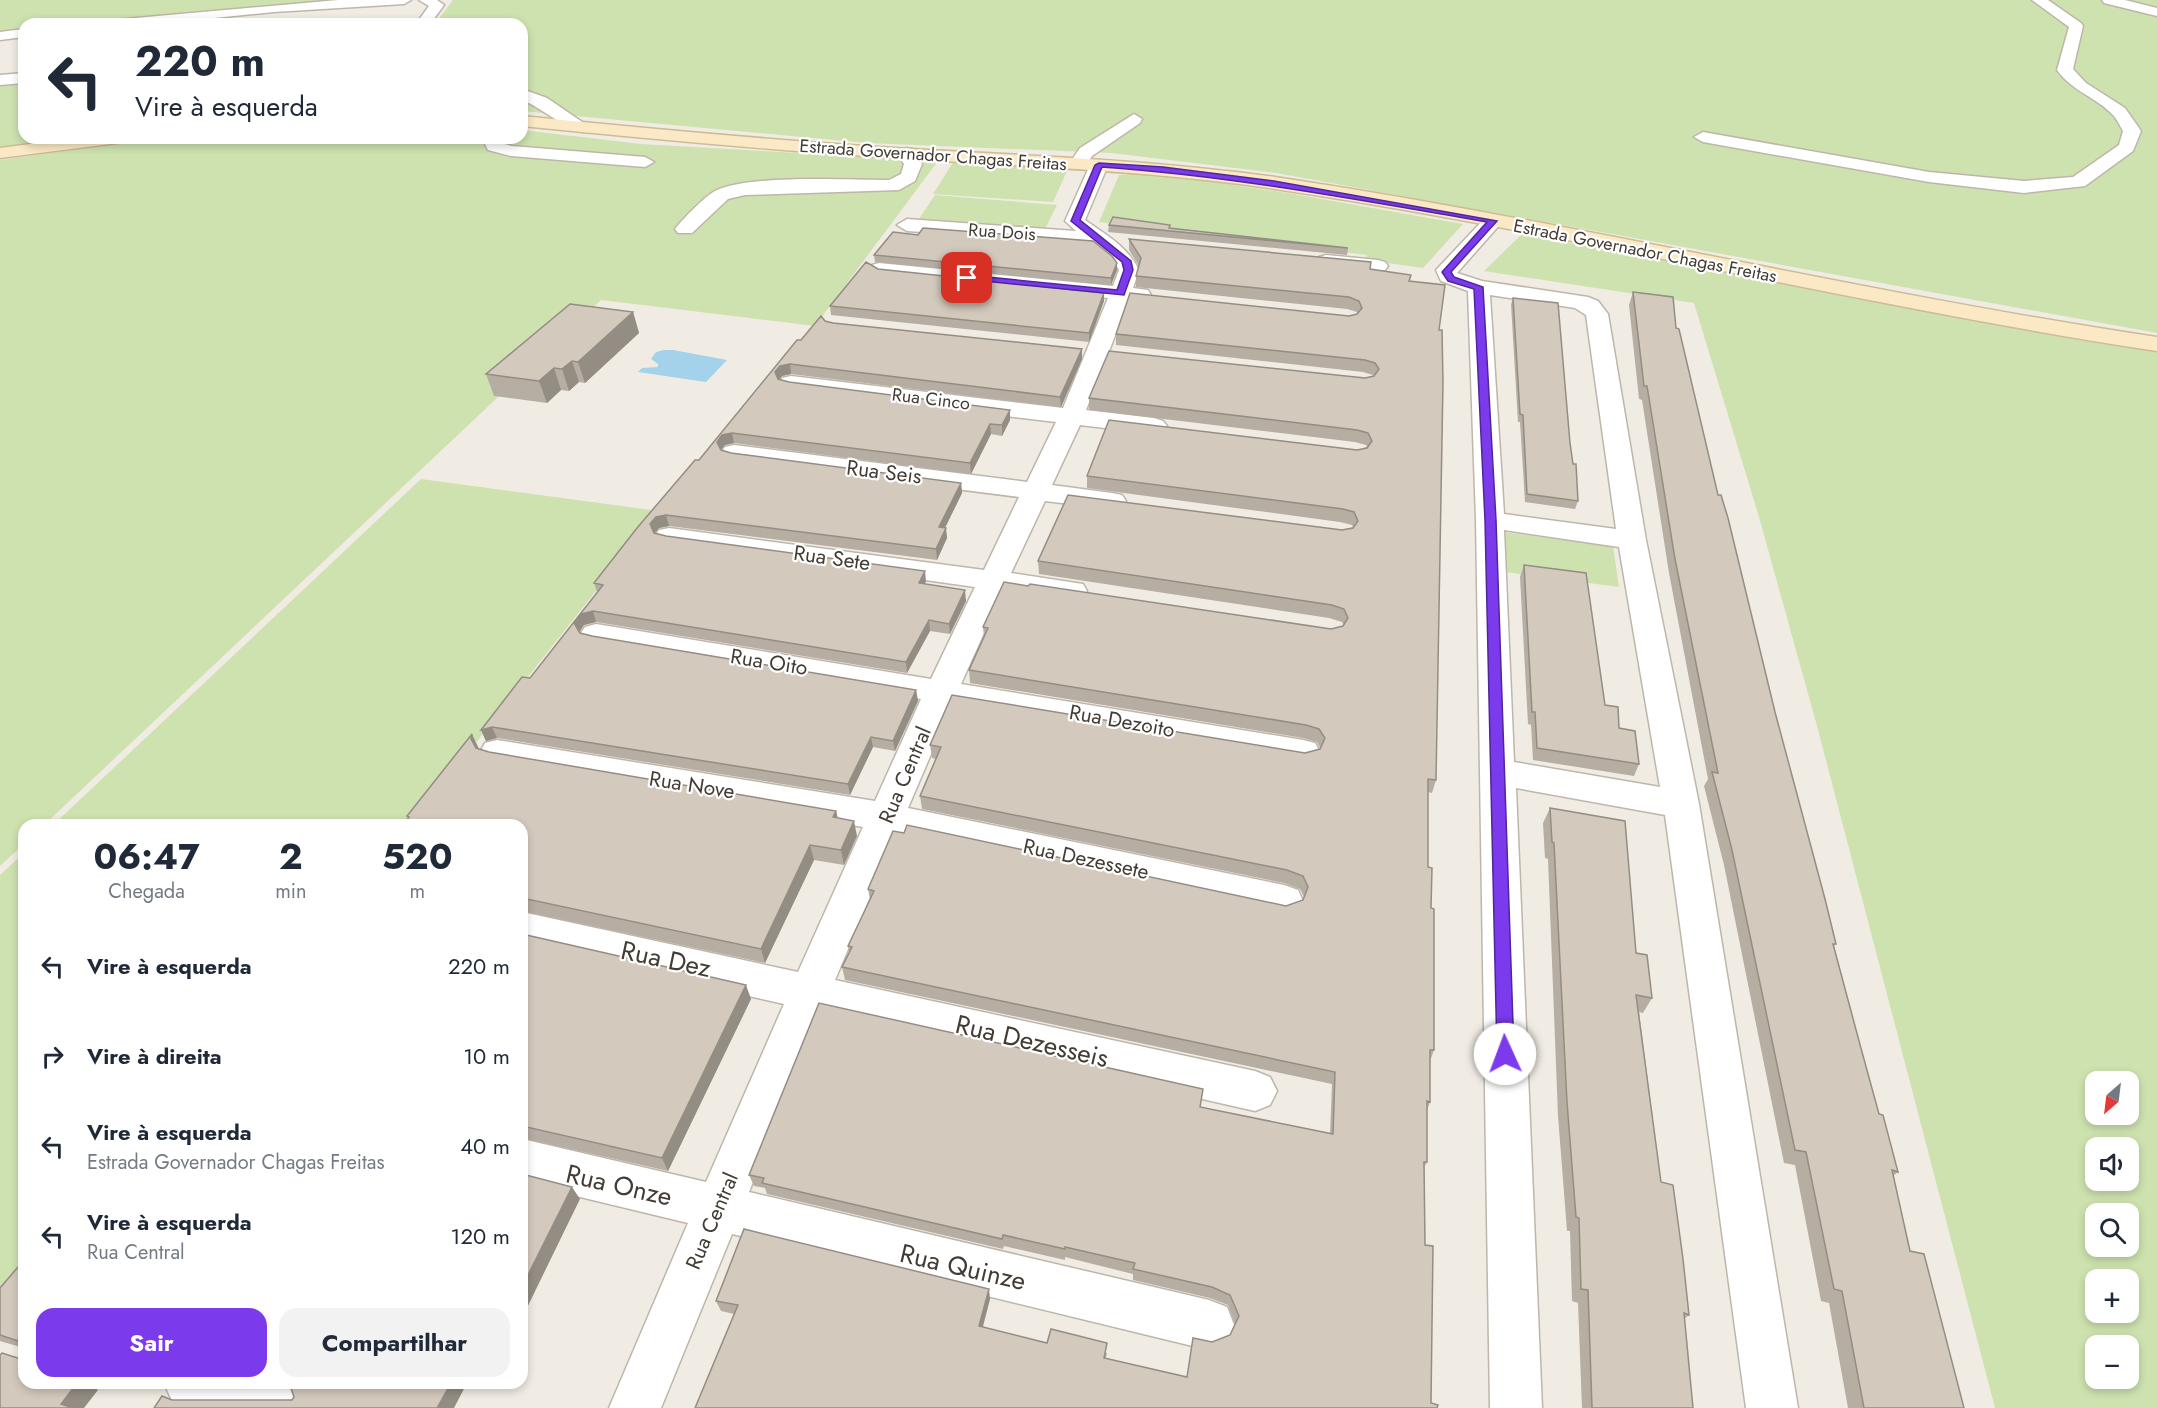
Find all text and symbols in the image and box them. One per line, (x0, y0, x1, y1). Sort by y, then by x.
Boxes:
text: 220 m (135, 31, 265, 92)
icon: left (36, 42, 114, 120)
text: Vire à esquerda (135, 87, 318, 126)
street label: Estrada Governador Chagas Freitas (799, 133, 1067, 177)
street label: Estrada Governador Chagas Freitas (1511, 213, 1779, 289)
street label: Rua Dois (967, 217, 1037, 247)
pin (941, 252, 992, 303)
icon: arrive (950, 261, 983, 294)
street label: Rua Cinco (890, 381, 972, 417)
street label: Rua Seis (845, 453, 923, 491)
street label: Rua Sete (792, 538, 873, 578)
street label: Rua Oito (728, 641, 810, 683)
street label: Rua Dezoito (1067, 697, 1177, 745)
street label: Rua Central (871, 722, 939, 828)
street label: Rua Nove (647, 763, 737, 807)
text: 06:47 (93, 830, 200, 882)
text: 2 (279, 830, 303, 882)
text: 520 (382, 830, 453, 882)
street label: Rua Dezessete (1020, 831, 1152, 887)
text: Chegada (108, 877, 185, 906)
text: min (275, 877, 306, 906)
text: m (409, 877, 425, 906)
street label: Rua Dez (617, 931, 715, 987)
icon: left (36, 950, 69, 983)
text: Vire à esquerda (87, 950, 252, 982)
text: 220 m (448, 950, 510, 982)
street label: Rua Dezesseis (952, 1005, 1112, 1077)
position arrow (1473, 1022, 1537, 1086)
icon: right (36, 1040, 69, 1073)
text: Vire à direita (87, 1040, 222, 1072)
text: 10 m (463, 1040, 510, 1072)
north arrow (2085, 1071, 2139, 1125)
map controls (2085, 1071, 2139, 1389)
text: Vire à esquerda (87, 1116, 252, 1148)
icon: left (36, 1130, 69, 1163)
text: 40 m (460, 1130, 510, 1162)
button: sound (2085, 1137, 2139, 1191)
text: Estrada Governador Chagas Freitas (87, 1148, 384, 1177)
street label: Rua Onze (562, 1154, 676, 1216)
street label: Rua Central (678, 1168, 746, 1274)
button: search (2085, 1203, 2139, 1257)
text: Vire à esquerda (87, 1206, 252, 1238)
icon: left (36, 1220, 69, 1253)
text: 120 m (451, 1220, 510, 1252)
street label: Rua Quinze (896, 1234, 1030, 1300)
text: Rua Central (87, 1238, 185, 1267)
button: + (2085, 1269, 2139, 1323)
button: Sair (36, 1308, 267, 1377)
button: Compartilhar (279, 1308, 510, 1377)
button: − (2085, 1335, 2139, 1389)

